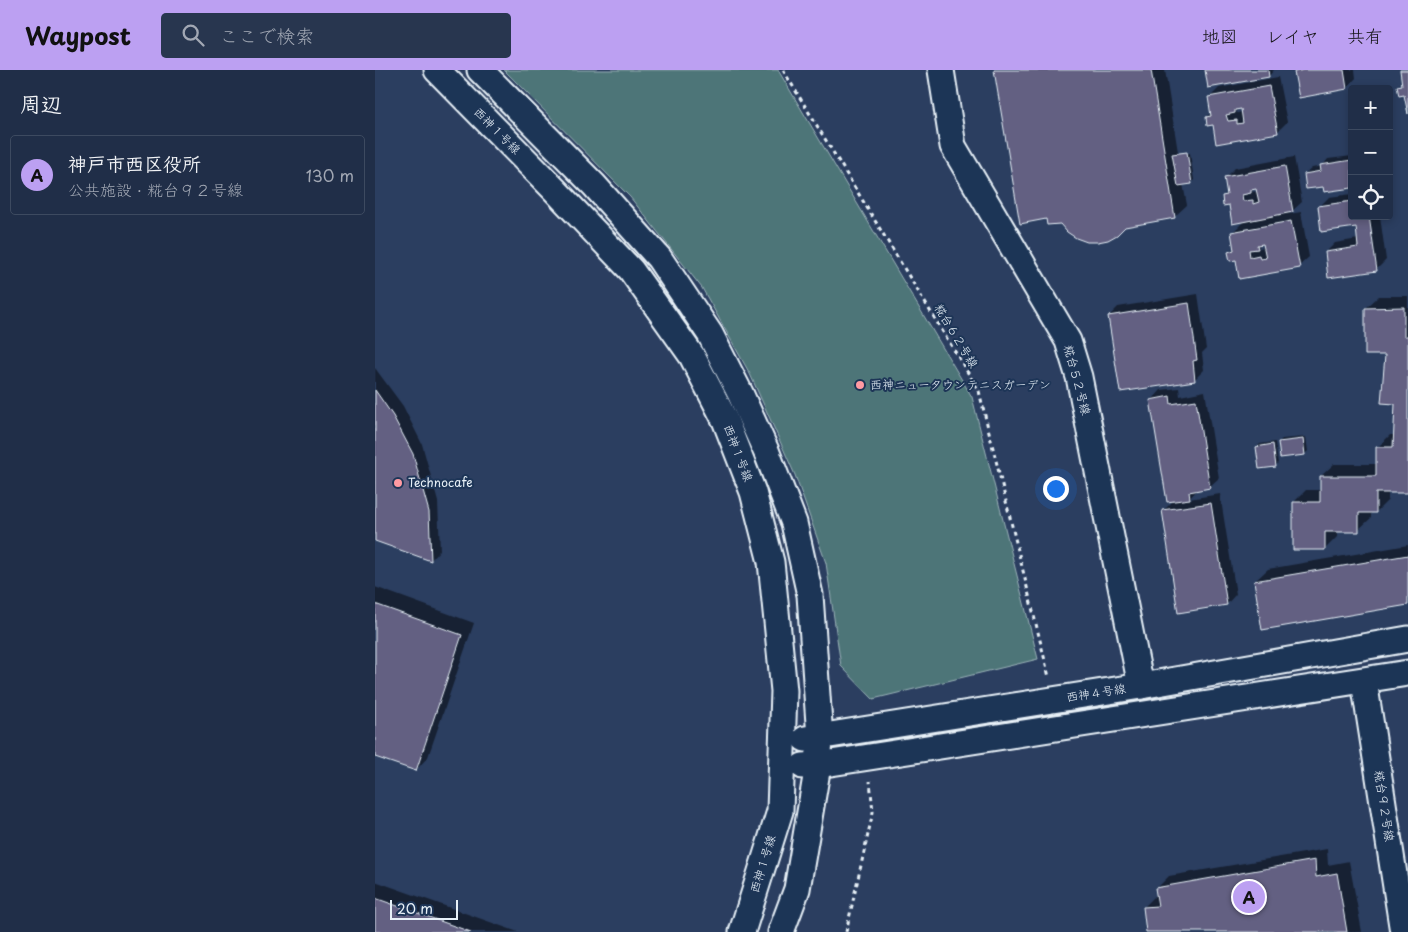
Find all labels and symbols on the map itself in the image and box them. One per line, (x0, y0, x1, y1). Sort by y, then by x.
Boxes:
street label: 西神１号線 (470, 103, 525, 158)
street label: 糀台６２号線 (931, 300, 983, 371)
street label: 糀台５２号線 (1060, 343, 1096, 417)
place label: 西神ニュータウンテニスガーデン (870, 375, 1051, 393)
marker: 西神ニュータウンテニスガーデン (854, 379, 866, 391)
street label: 西神１号線 (720, 421, 758, 484)
place label: Technocafe (408, 473, 473, 491)
your location (1043, 476, 1069, 502)
marker: Technocafe (392, 477, 404, 489)
street label: 西神４号線 (1065, 678, 1127, 706)
street label: 糀台９２号線 (1370, 769, 1400, 843)
street label: 西神１号線 (745, 832, 779, 895)
pin: A (1233, 878, 1265, 916)
scale bar (390, 897, 457, 920)

